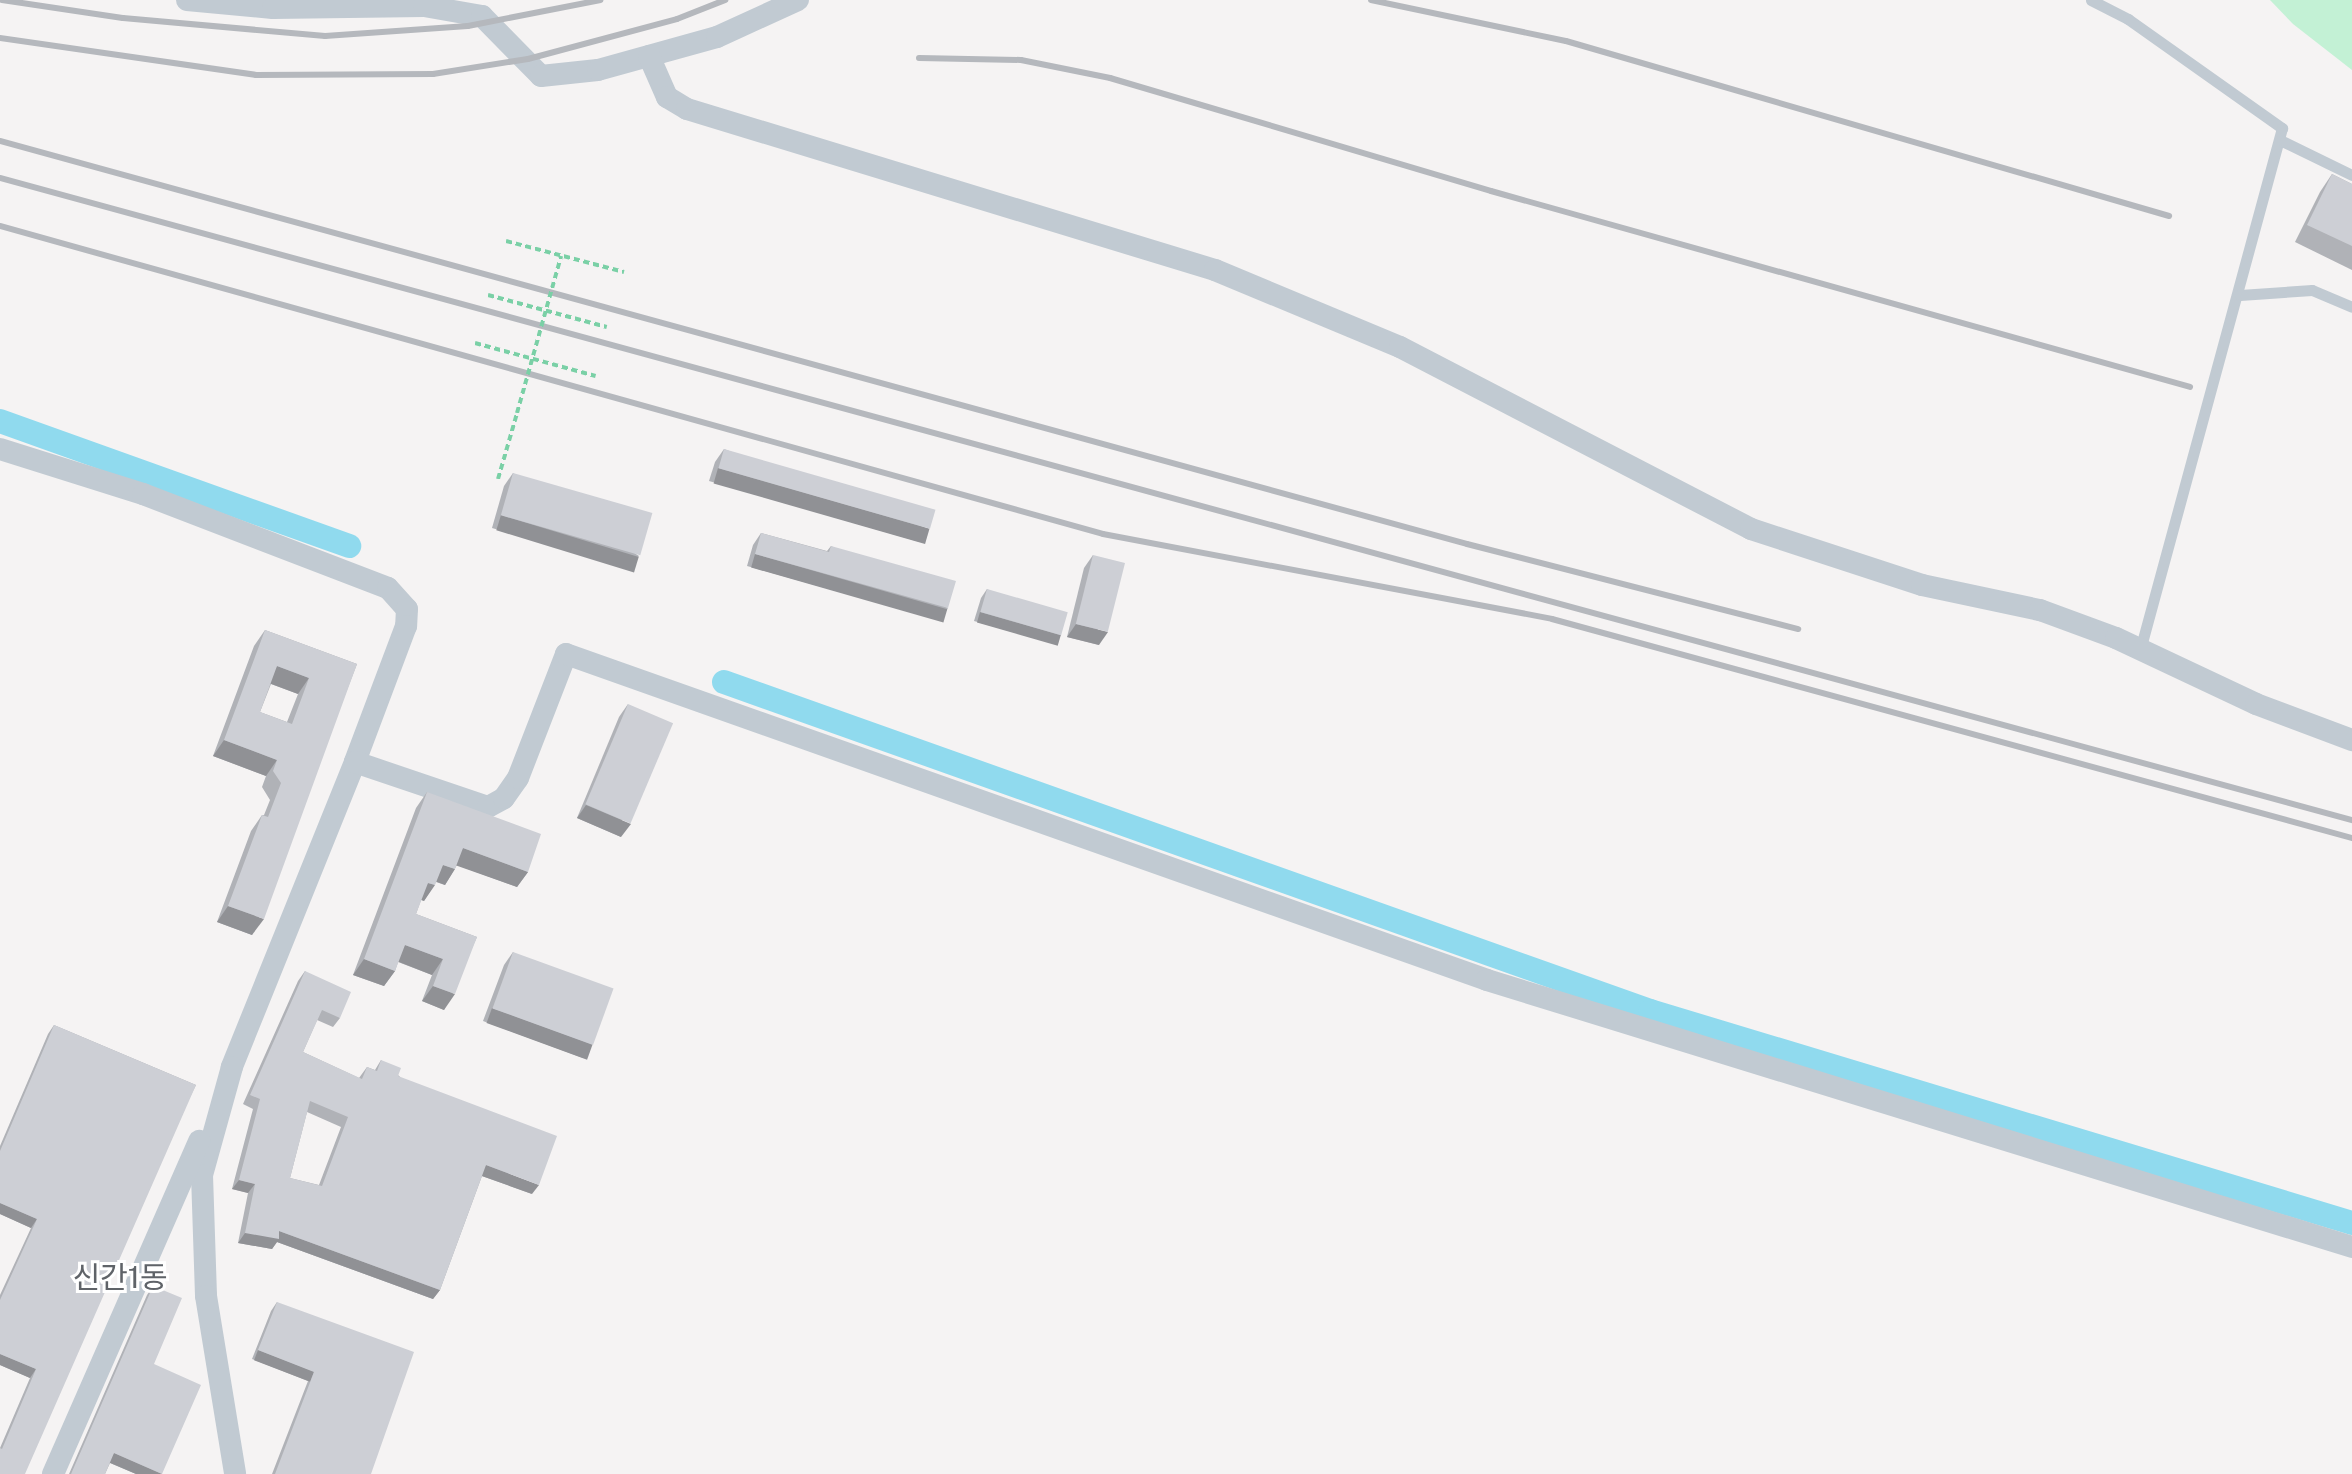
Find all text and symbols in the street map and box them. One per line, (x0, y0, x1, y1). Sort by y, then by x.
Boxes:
district label: 신간1동 (72, 1259, 168, 1295)

